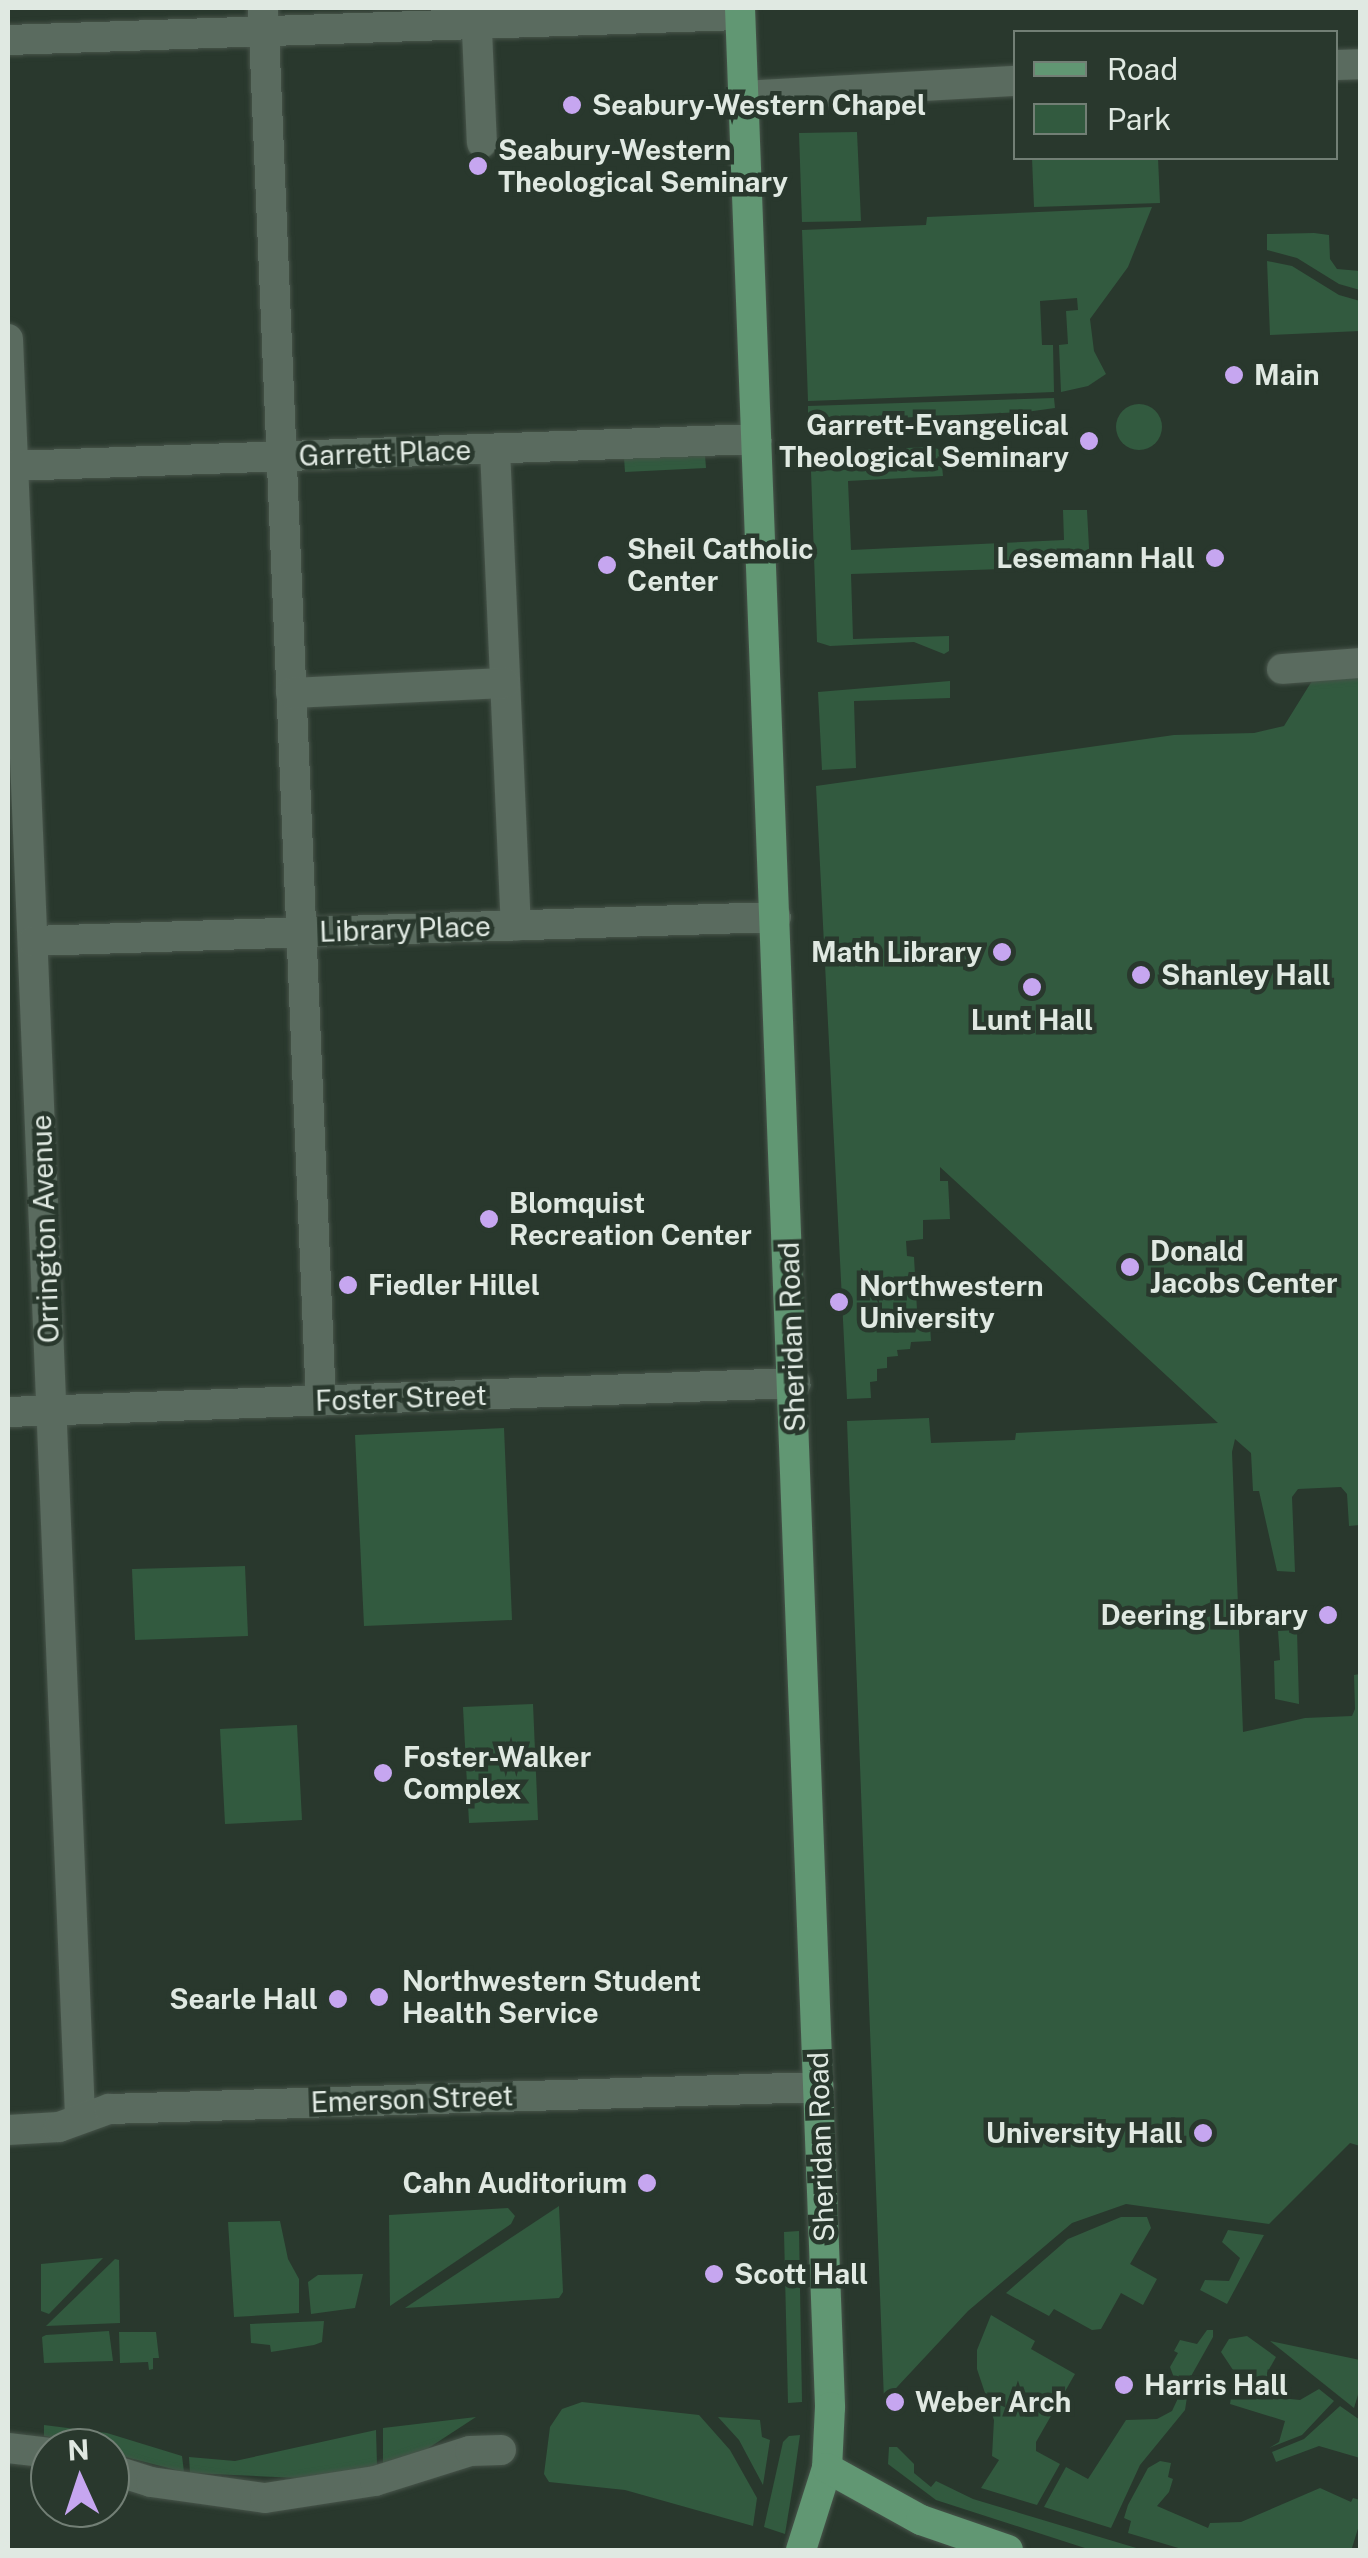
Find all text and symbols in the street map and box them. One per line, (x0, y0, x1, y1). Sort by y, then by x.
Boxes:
legend (1013, 30, 1338, 160)
text: Road (1107, 51, 1178, 87)
place label: Seabury-Western Chapel (592, 88, 926, 122)
marker: Seabury-Western Chapel (561, 94, 583, 116)
text: Park (1107, 101, 1171, 137)
place label: Seabury-Western Theological Seminary (498, 133, 788, 199)
marker: Seabury-Western Theological Seminary (467, 155, 489, 177)
place label: Main (1254, 358, 1320, 392)
marker: Main (1223, 364, 1245, 386)
place label: Garrett-Evangelical Theological Seminary (779, 408, 1069, 474)
marker: Garrett-Evangelical Theological Seminary (1078, 430, 1100, 452)
street label: Garrett Place (298, 433, 472, 473)
place label: Sheil Catholic Center (627, 532, 814, 598)
place label: Lesemann Hall (996, 541, 1195, 575)
marker: Lesemann Hall (1204, 547, 1226, 569)
marker: Sheil Catholic Center (596, 554, 618, 576)
street label: Library Place (319, 909, 491, 949)
place label: Math Library (811, 935, 982, 969)
marker: Math Library (991, 941, 1013, 963)
place label: Shanley Hall (1161, 958, 1331, 992)
marker: Shanley Hall (1130, 964, 1152, 986)
marker: Lunt Hall (1021, 976, 1043, 998)
place label: Lunt Hall (971, 1003, 1093, 1037)
street label: Orrington Avenue (24, 1114, 66, 1344)
place label: Blomquist Recreation Center (509, 1186, 752, 1252)
marker: Blomquist Recreation Center (478, 1208, 500, 1230)
place label: Donald Jacobs Center (1150, 1234, 1338, 1300)
street label: Sheridan Road (772, 1241, 812, 1433)
marker: Donald Jacobs Center (1119, 1256, 1141, 1278)
place label: Fiedler Hillel (368, 1268, 540, 1302)
place label: Northwestern University (859, 1269, 1044, 1335)
marker: Fiedler Hillel (337, 1274, 359, 1296)
marker: Northwestern University (828, 1291, 850, 1313)
street label: Foster Street (315, 1378, 487, 1418)
place label: Deering Library (1100, 1598, 1308, 1632)
marker: Deering Library (1317, 1604, 1339, 1626)
place label: Foster-Walker Complex (403, 1740, 591, 1806)
marker: Foster-Walker Complex (372, 1762, 394, 1784)
place label: Northwestern Student Health Service (402, 1964, 701, 2030)
place label: Searle Hall (169, 1982, 318, 2016)
marker: Northwestern Student Health Service (366, 1984, 392, 2010)
marker: Searle Hall (327, 1988, 349, 2010)
street label: Sheridan Road (801, 2051, 841, 2243)
street label: Emerson Street (310, 2079, 514, 2119)
place label: University Hall (986, 2116, 1183, 2150)
marker: University Hall (1192, 2122, 1214, 2144)
place label: Cahn Auditorium (403, 2166, 627, 2200)
marker: Cahn Auditorium (636, 2172, 658, 2194)
place label: Scott Hall (734, 2257, 868, 2291)
marker: Scott Hall (703, 2263, 725, 2285)
place label: Harris Hall (1144, 2368, 1288, 2402)
marker: Harris Hall (1113, 2374, 1135, 2396)
place label: Weber Arch (915, 2385, 1071, 2419)
marker: Weber Arch (884, 2391, 906, 2413)
north arrow (30, 2428, 130, 2528)
text: N (67, 2432, 90, 2467)

